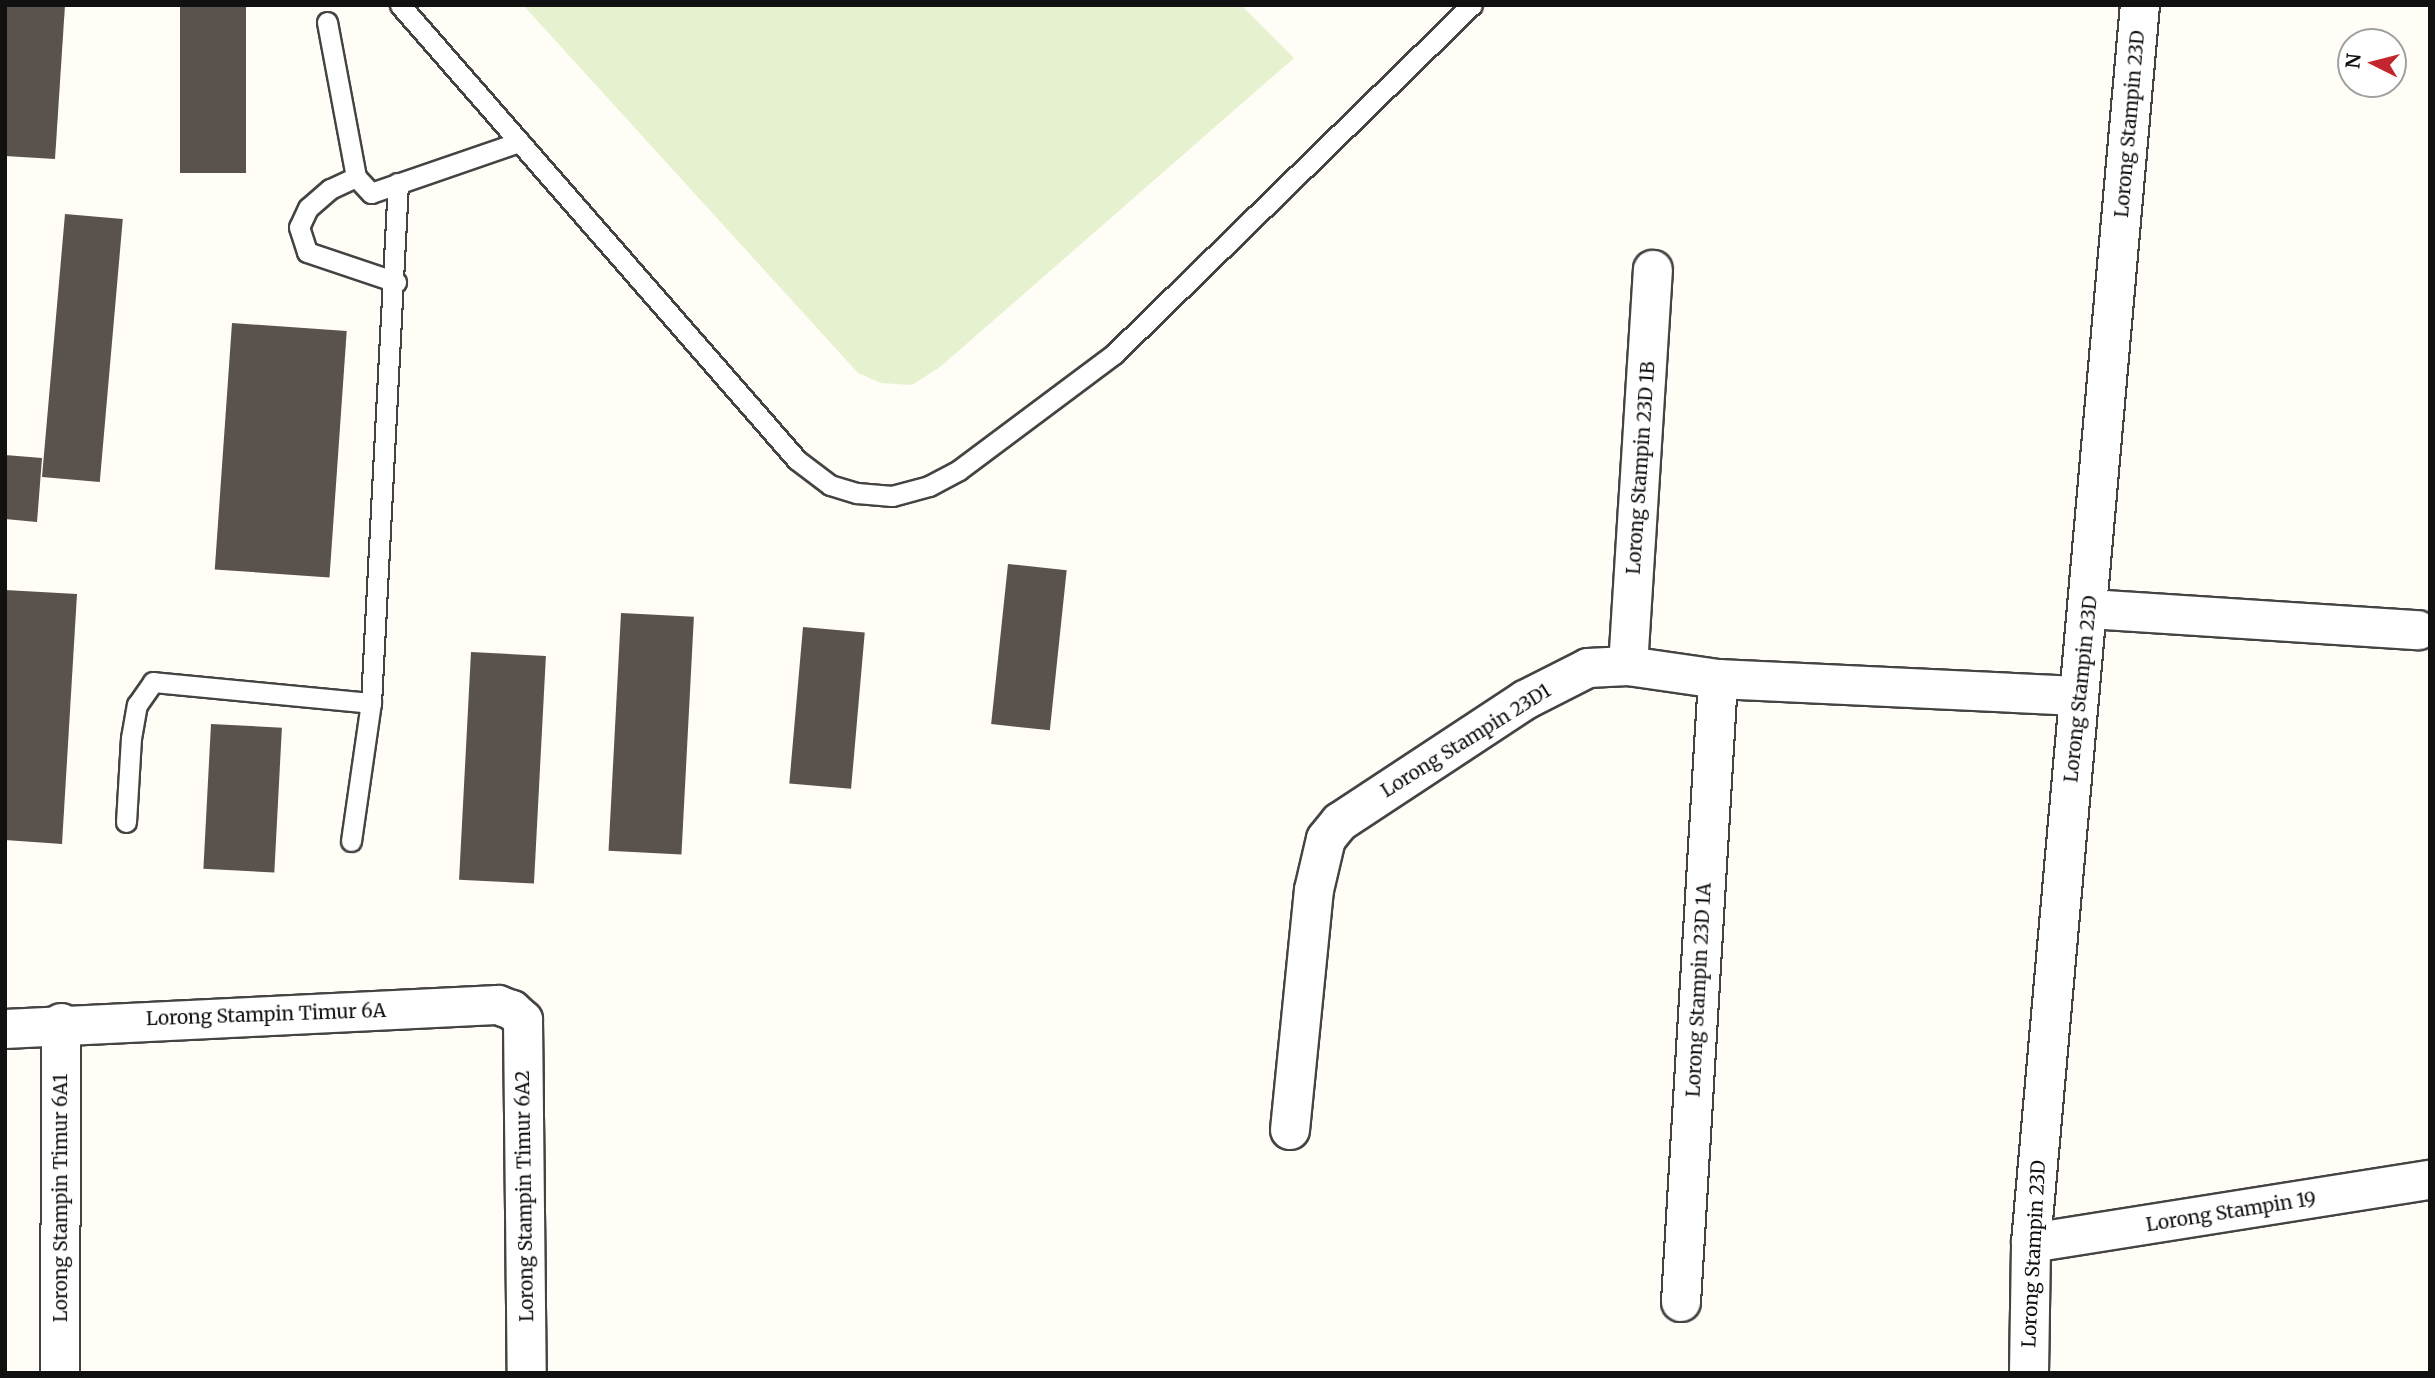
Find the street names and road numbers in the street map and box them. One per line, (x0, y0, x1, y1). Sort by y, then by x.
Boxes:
street label: Lorong Stampin 23D (2110, 29, 2150, 219)
street label: Lorong Stampin 23D 1B (1622, 361, 1660, 575)
street label: Lorong Stampin 23D (2060, 594, 2102, 784)
street label: Lorong Stampin 23D1 (1377, 679, 1555, 803)
street label: Lorong Stampin 23D 1A (1682, 882, 1716, 1098)
street label: Lorong Stampin Timur 6A (146, 999, 386, 1031)
street label: Lorong Stampin Timur 6A2 (511, 1070, 539, 1322)
street label: Lorong Stampin Timur 6A1 (50, 1074, 72, 1322)
street label: Lorong Stampin 23D (2018, 1160, 2050, 1348)
street label: Lorong Stampin 19 (2144, 1187, 2318, 1237)

